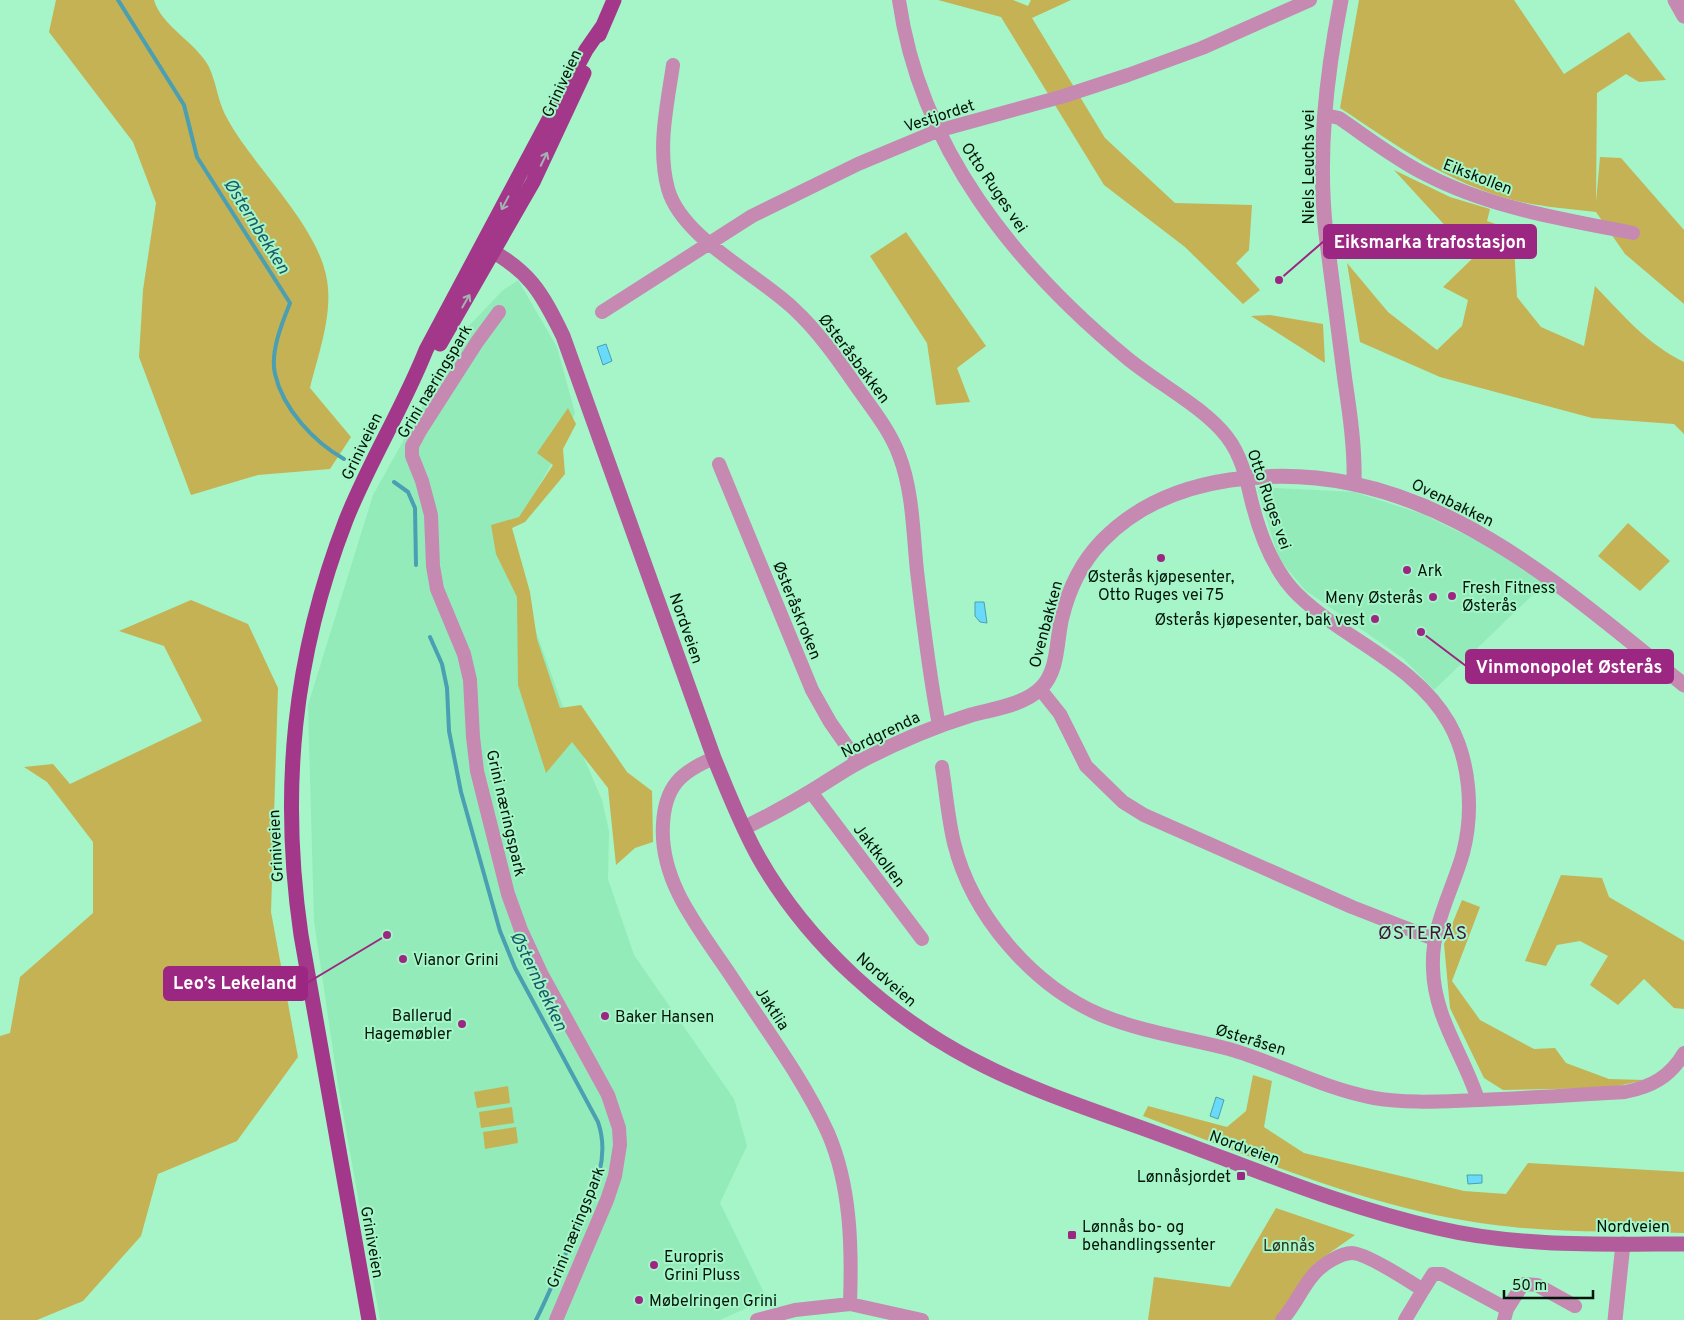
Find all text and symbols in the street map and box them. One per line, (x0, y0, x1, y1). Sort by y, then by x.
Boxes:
street label: Griniveien (538, 47, 587, 121)
street label: Vestjordet (902, 96, 977, 138)
street label: Niels Leuchs vei (1300, 110, 1320, 225)
street label: Otto Ruges vei (956, 139, 1031, 237)
one-way arrow (539, 151, 549, 166)
street label: Eikskollen (1440, 156, 1515, 200)
water label: Østernbekken (217, 175, 294, 279)
one-way arrow (500, 195, 509, 210)
callout: Eiksmarka trafostasjon (1324, 225, 1536, 258)
text: Eiksmarka trafostasjon (1334, 232, 1526, 255)
one-way arrow (461, 294, 471, 308)
street label: Østeråsbakken (813, 310, 894, 408)
street label: Grini næringspark (394, 321, 478, 443)
street label: Griniveien (338, 410, 388, 484)
street label: Otto Ruges vei (1242, 447, 1295, 552)
street label: Ovenbakken (1408, 475, 1497, 532)
marker: Østerås kjøpesenter, Otto Ruges vei 75 (1155, 552, 1167, 564)
street label: Østeråskroken (767, 559, 825, 663)
place label: Ark (1417, 562, 1443, 582)
marker: Ark (1401, 564, 1413, 576)
place label: Østerås kjøpesenter, Otto Ruges vei 75 (1088, 568, 1234, 606)
street label: Ovenbakken (1026, 579, 1068, 670)
place label: Fresh Fitness Østerås (1462, 579, 1556, 617)
place label: Meny Østerås (1325, 589, 1423, 609)
marker: Fresh Fitness Østerås (1446, 590, 1458, 602)
street label: Nordveien (664, 591, 707, 667)
marker: Meny Østerås (1427, 591, 1439, 603)
place label: Østerås kjøpesenter, bak vest (1155, 611, 1365, 631)
marker: Østerås kjøpesenter, bak vest (1369, 613, 1381, 625)
callout: Vinmonopolet Østerås (1466, 650, 1673, 683)
text: Vinmonopolet Østerås (1476, 657, 1662, 680)
street label: Nordgrenda (838, 708, 924, 764)
street label: Grini næringspark (481, 748, 529, 879)
street label: Griniveien (265, 809, 289, 883)
street label: Jaktkollen (848, 821, 909, 892)
district label: ØSTERÅS (1378, 922, 1468, 946)
water label: Østernbekken (504, 928, 572, 1036)
street label: Nordveien (851, 949, 920, 1012)
place label: Vianor Grini (413, 951, 499, 971)
marker: Vianor Grini (397, 953, 409, 965)
callout: Leo’s Lekeland (164, 967, 307, 1000)
text: Leo’s Lekeland (173, 973, 297, 996)
street label: Jaktlia (750, 984, 793, 1035)
place label: Ballerud Hagemøbler (364, 1007, 452, 1045)
place label: Baker Hansen (615, 1008, 714, 1028)
marker: Baker Hansen (599, 1010, 611, 1022)
marker: Ballerud Hagemøbler (456, 1018, 468, 1030)
street label: Østeråsen (1213, 1021, 1288, 1061)
street label: Nordveien (1206, 1127, 1282, 1171)
street label: Grini næringspark (543, 1164, 610, 1292)
place label: Lønnåsjordet (1137, 1168, 1231, 1188)
marker: Lønnåsjordet (1235, 1170, 1247, 1182)
street label: Griniveien (355, 1205, 387, 1280)
place label: Lønnås bo- og behandlingssenter (1082, 1218, 1216, 1256)
street label: Nordveien (1596, 1218, 1670, 1238)
marker: Lønnås bo- og behandlingssenter (1066, 1229, 1078, 1241)
park label: Lønnås (1263, 1237, 1315, 1257)
place label: Europris Grini Pluss (664, 1248, 740, 1286)
marker: Europris Grini Pluss (648, 1259, 660, 1271)
scale bar (1504, 1268, 1593, 1300)
text: 50 m (1512, 1277, 1547, 1296)
place label: Møbelringen Grini (649, 1292, 777, 1312)
marker: Møbelringen Grini (633, 1294, 645, 1306)

